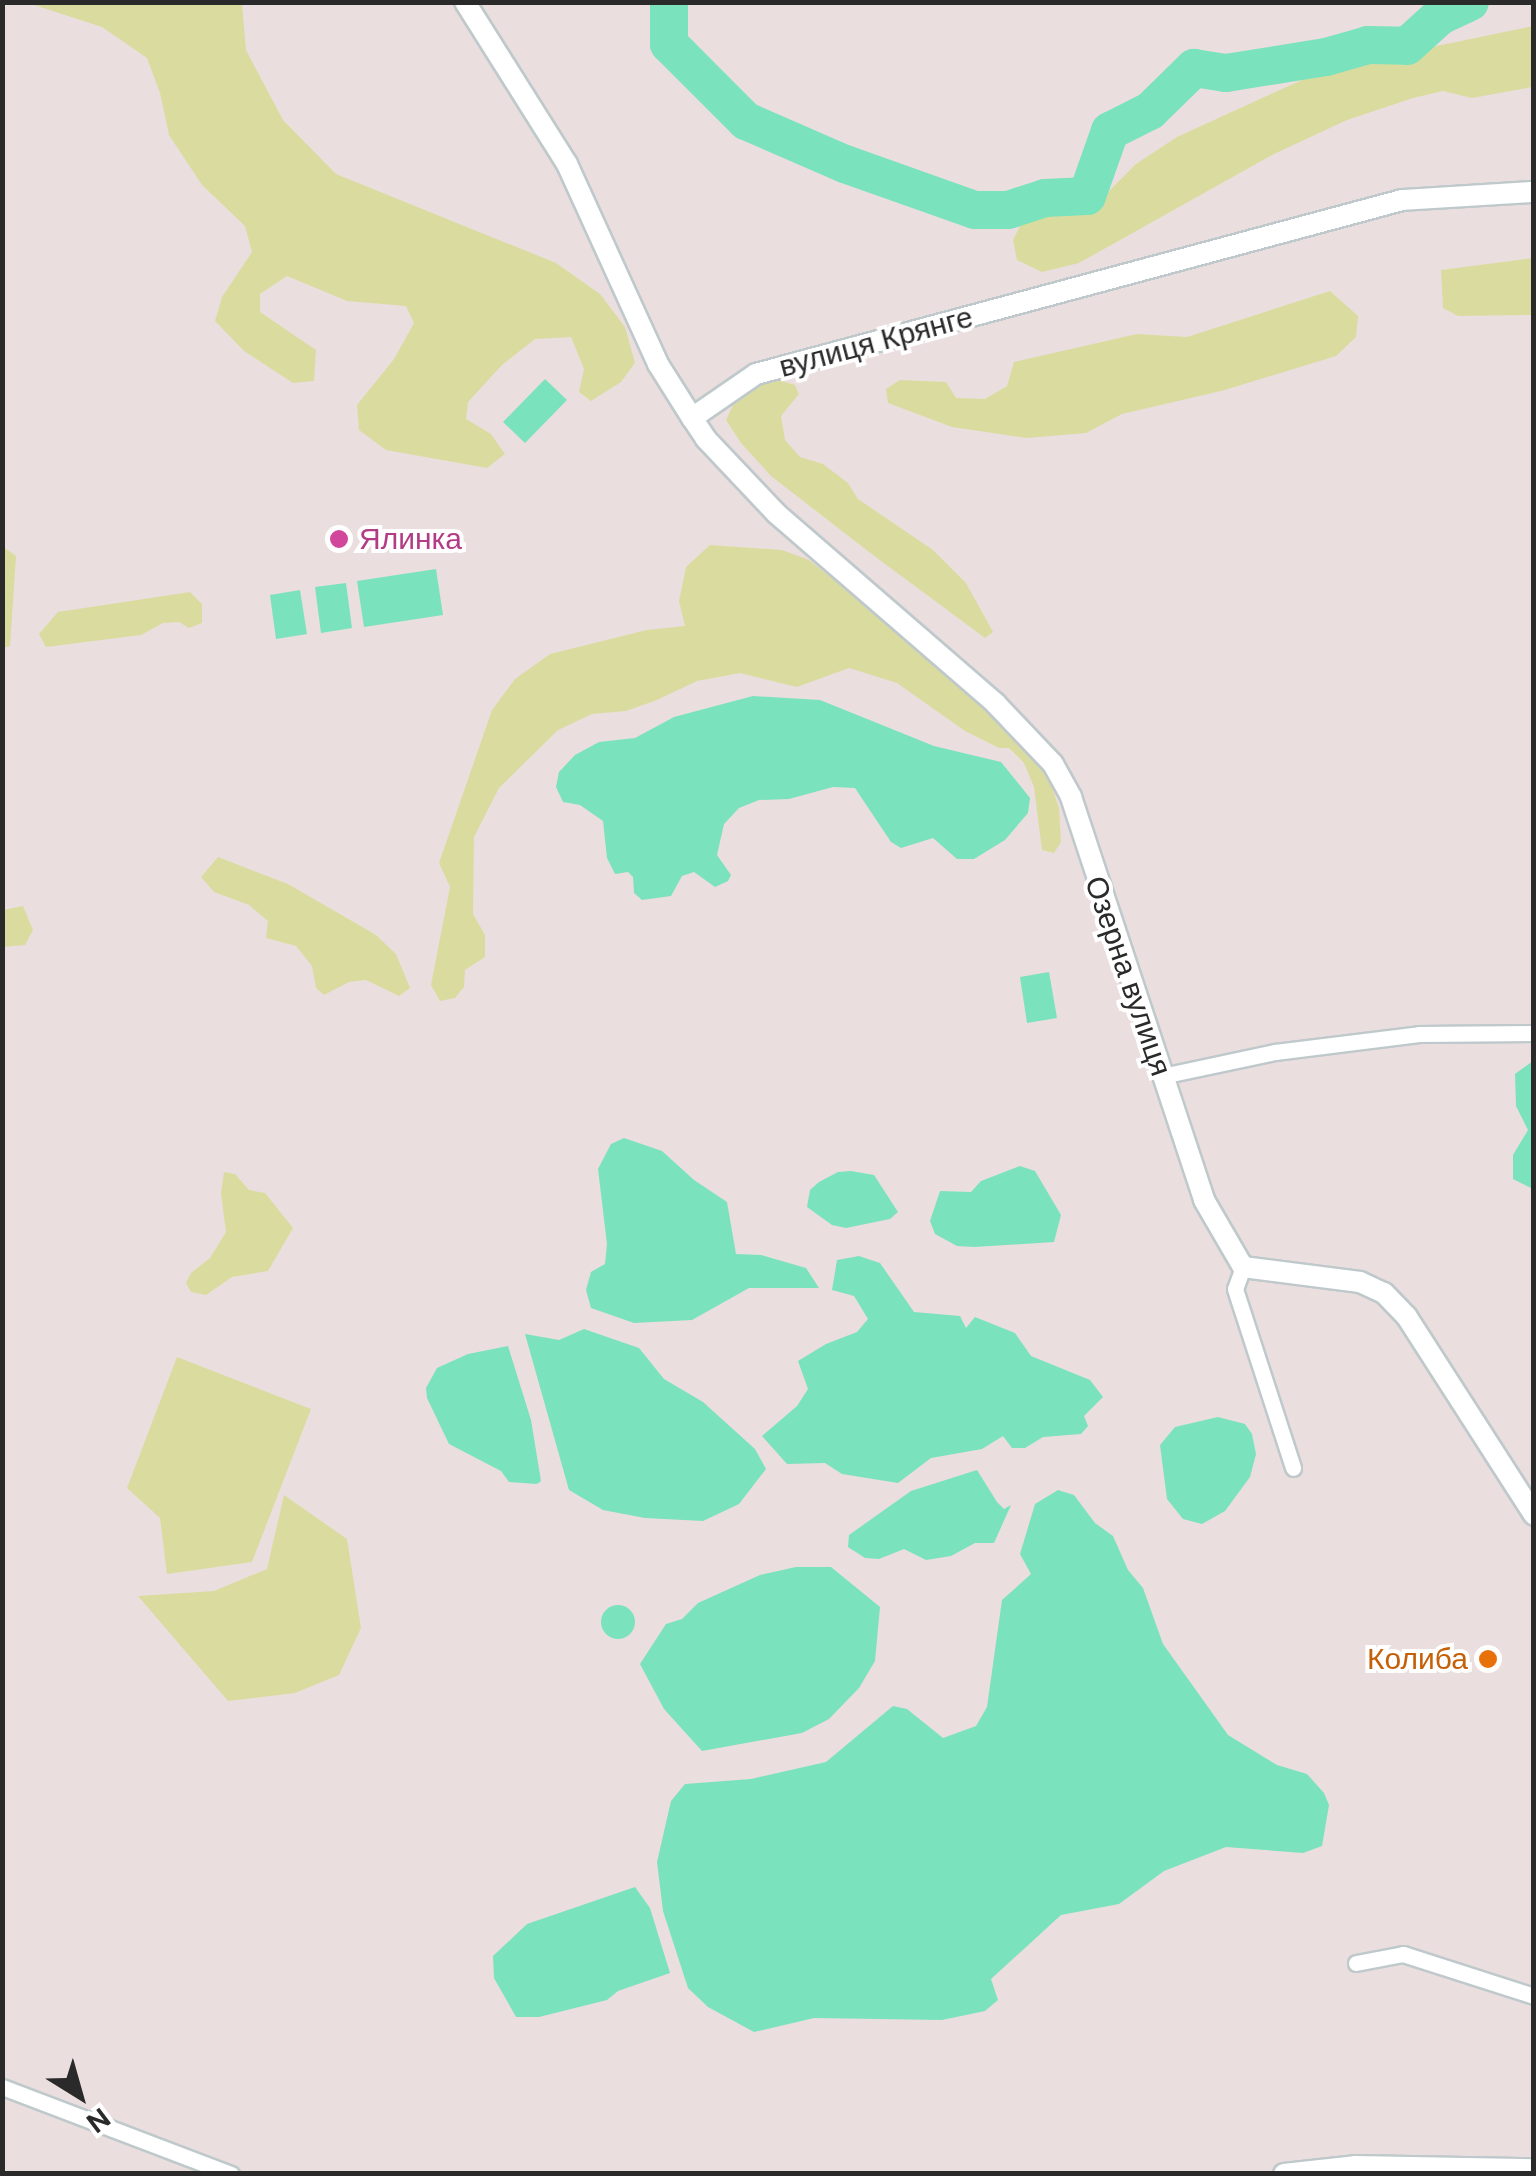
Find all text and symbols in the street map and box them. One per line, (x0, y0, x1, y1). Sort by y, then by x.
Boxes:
street label: вулиця Крянге (775, 299, 977, 385)
place label: Ялинка (359, 521, 462, 557)
marker: Ялинка (328, 528, 350, 550)
street label: Озерна вулиця (1077, 871, 1179, 1081)
place label: Колиба (1367, 1641, 1468, 1677)
marker: Колиба (1477, 1648, 1499, 1670)
north arrow (30, 2046, 130, 2146)
text: N (79, 2099, 118, 2141)

